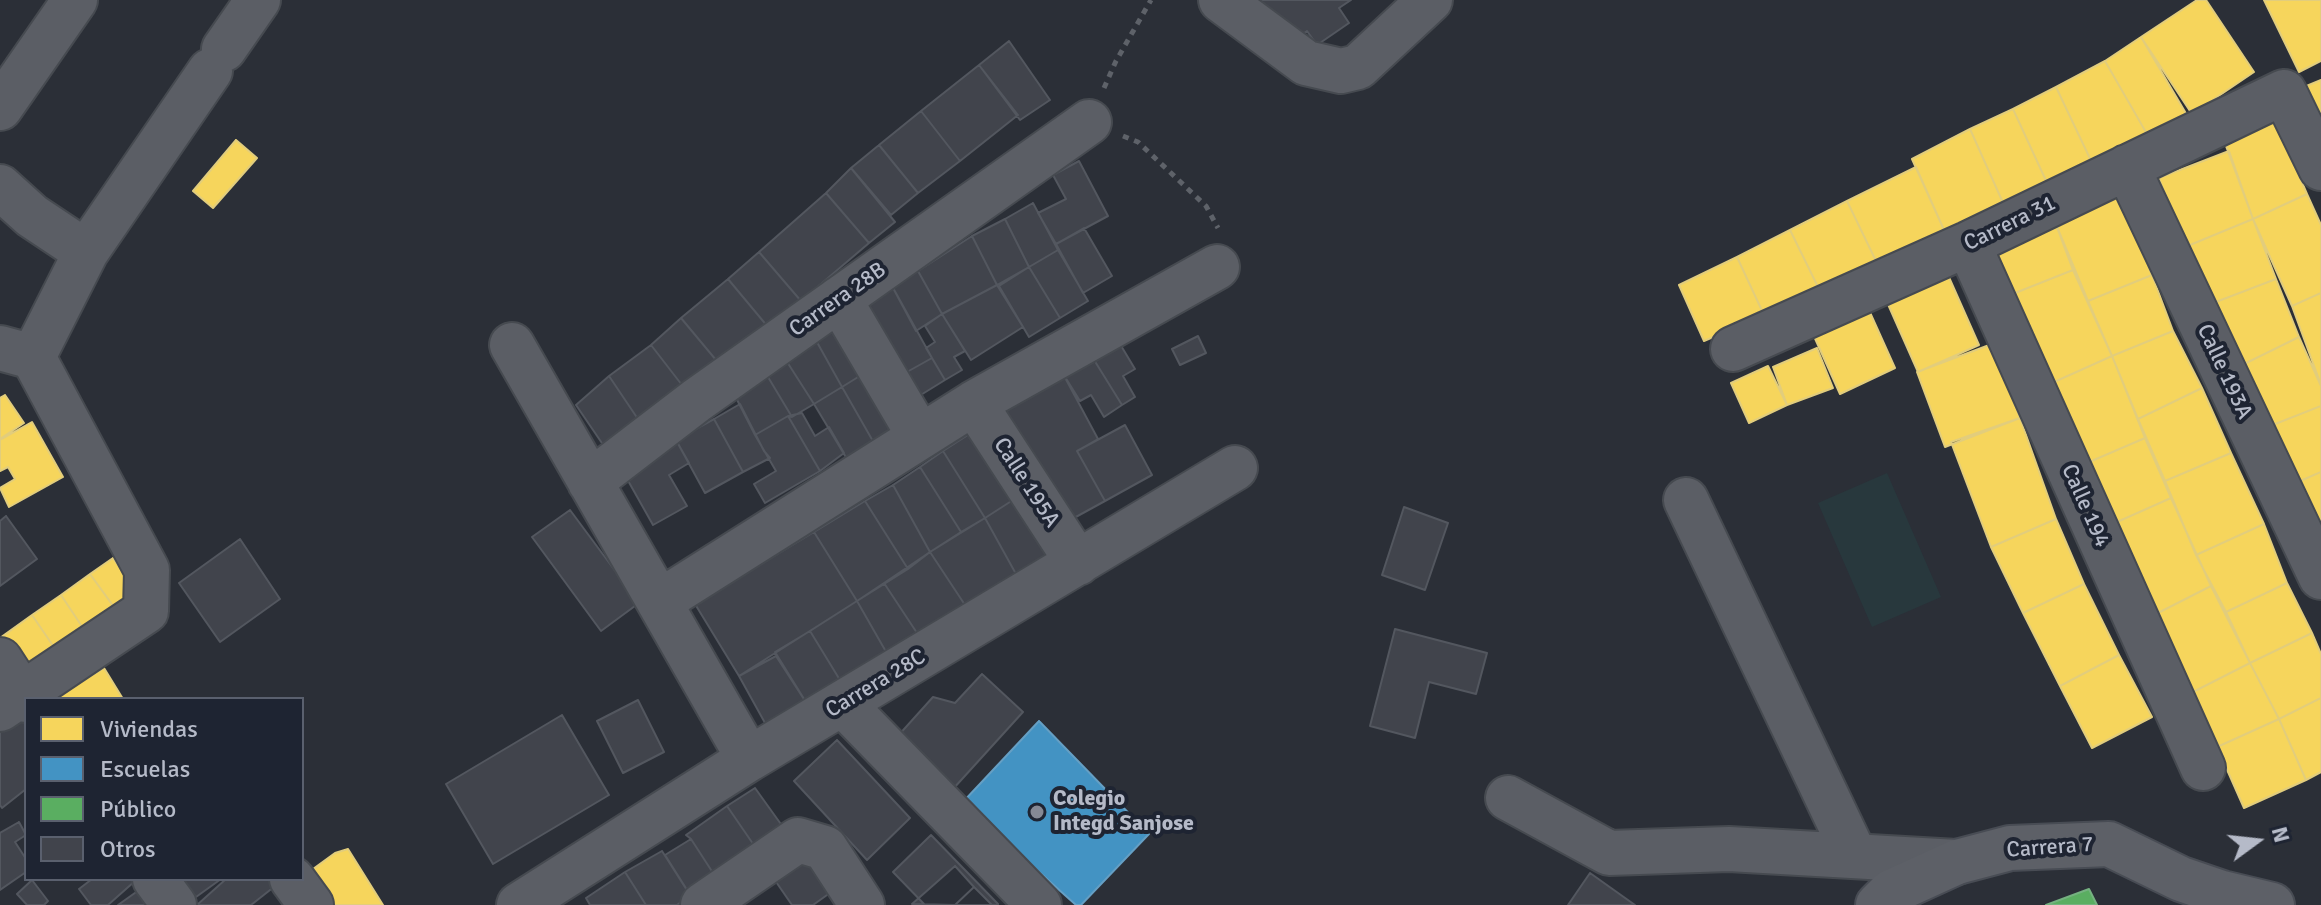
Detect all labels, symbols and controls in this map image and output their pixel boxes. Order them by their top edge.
street label: Carrera 31 [1960,190,2060,258]
street label: Carrera 28B [785,257,891,343]
street label: Calle 193A [2191,320,2257,424]
street label: Calle 195A [987,433,1065,533]
street label: Calle 194 [2055,460,2115,552]
street label: Carrera 28C [821,644,931,724]
legend [24,697,304,881]
text: Viviendas [100,714,198,744]
text: Escuelas [100,754,190,784]
place label: Colegio Integd Sanjose [1053,786,1194,838]
text: Público [100,794,176,824]
north arrow [2217,801,2297,881]
marker: Colegio Integd Sanjose [1028,803,1046,821]
text: N [2266,824,2296,846]
street label: Carrera 7 [2006,832,2094,864]
text: Otros [100,834,156,864]

